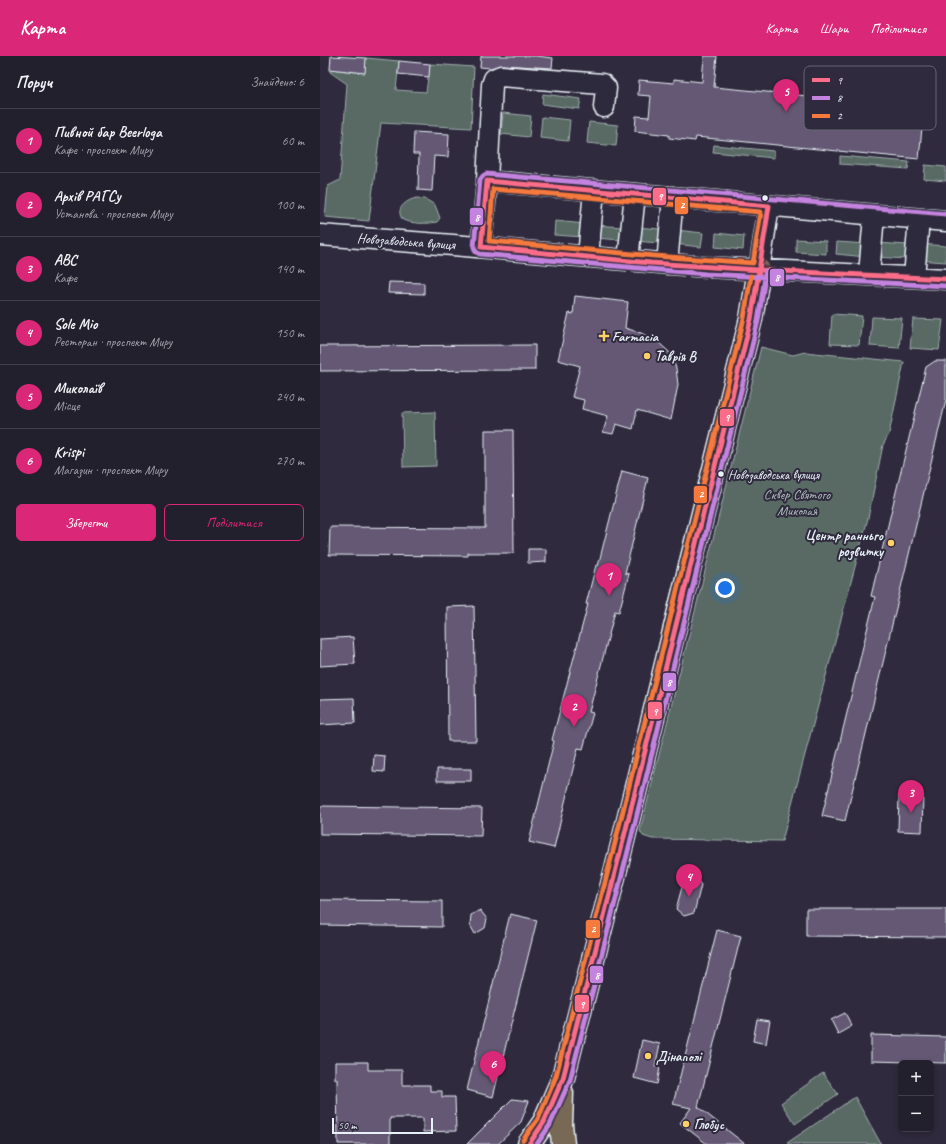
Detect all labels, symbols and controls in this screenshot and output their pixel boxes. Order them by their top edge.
text: Карта [20,16,65,40]
text: Карта [766,20,798,37]
text: Шари [820,20,848,37]
text: Поділитися [870,20,926,37]
legend [804,66,936,130]
text: Поруч [16,72,52,93]
text: 9 [837,73,843,87]
text: Знайдено: 6 [250,74,304,90]
pin: 5 [773,79,799,112]
text: 8 [837,91,843,105]
text: 2 [837,109,843,123]
text: Пивной бар Beerloga [54,123,162,142]
text: 1 [26,133,32,149]
text: 60 m [282,133,304,149]
text: Кафе · проспект Миру [54,142,152,158]
text: Архів РАГСу [54,187,121,206]
line badge: 9 [652,187,667,206]
text: 9 [658,189,664,203]
unlabelled marker [760,193,770,203]
line badge: 2 [674,196,689,215]
text: 2 [26,197,32,213]
text: 100 m [276,197,304,213]
text: 2 [680,198,686,212]
text: Установа · проспект Миру [54,206,173,222]
line badge: 8 [469,207,484,226]
text: 8 [475,210,482,224]
street label: Новозаводська вулиця [356,230,457,254]
text: ABC [54,251,77,270]
text: 3 [26,261,32,277]
text: 140 m [276,261,304,277]
line badge: 8 [769,268,785,287]
text: Кафе [54,270,77,286]
text: 8 [775,270,782,284]
text: Sole Mio [54,315,97,334]
text: 4 [26,325,32,341]
text: 150 m [276,325,304,341]
place label: Farmacia [612,328,660,345]
marker: Farmacia [599,331,609,341]
text: Ресторан · проспект Миру [54,334,172,350]
place label: Таврія В [655,348,698,365]
marker: Таврія В [642,351,652,361]
text: Миколаїв [54,379,102,398]
text: 5 [26,389,32,405]
text: 240 m [276,389,304,405]
text: Місце [54,398,80,414]
line badge: 9 [719,408,735,427]
text: 9 [725,410,731,424]
text: Krispi [54,443,84,462]
text: 6 [26,453,32,469]
text: 270 m [276,453,304,469]
text: Магазин · проспект Миру [54,462,167,478]
place label: Новозаводська вулиця [728,467,820,483]
marker: Новозаводська вулиця [716,469,726,479]
line badge: 2 [693,485,708,504]
park label: Сквер Святого Миколая [764,486,831,519]
text: 2 [699,487,705,501]
button: Зберегти [16,504,156,541]
button: Поділитися [164,504,304,541]
place label: Центр ранньго розвитку [805,527,885,561]
marker: Центр ранньго розвитку [886,538,896,548]
pin: 1 [596,563,622,596]
your location [715,578,735,598]
line badge: 8 [662,672,677,692]
text: 8 [667,675,674,689]
pin: 2 [561,694,587,727]
line badge: 9 [647,701,663,720]
text: 9 [653,704,659,718]
pin: 3 [898,780,924,813]
pin: 4 [676,864,702,897]
line badge: 2 [585,919,601,939]
text: 2 [591,922,597,936]
line badge: 8 [589,965,604,984]
text: 8 [595,968,602,982]
line badge: 9 [574,994,590,1013]
text: 9 [580,997,586,1011]
place label: Дінаполі [656,1048,703,1065]
pin: 6 [480,1051,506,1084]
marker: Дінаполі [643,1051,653,1061]
map controls [898,1060,934,1132]
button: + [898,1060,934,1096]
button: − [898,1096,934,1132]
scale bar [332,1116,433,1135]
place label: Глобус [694,1116,724,1133]
text: 50 m [338,1118,357,1132]
marker: Глобус [681,1119,691,1129]

